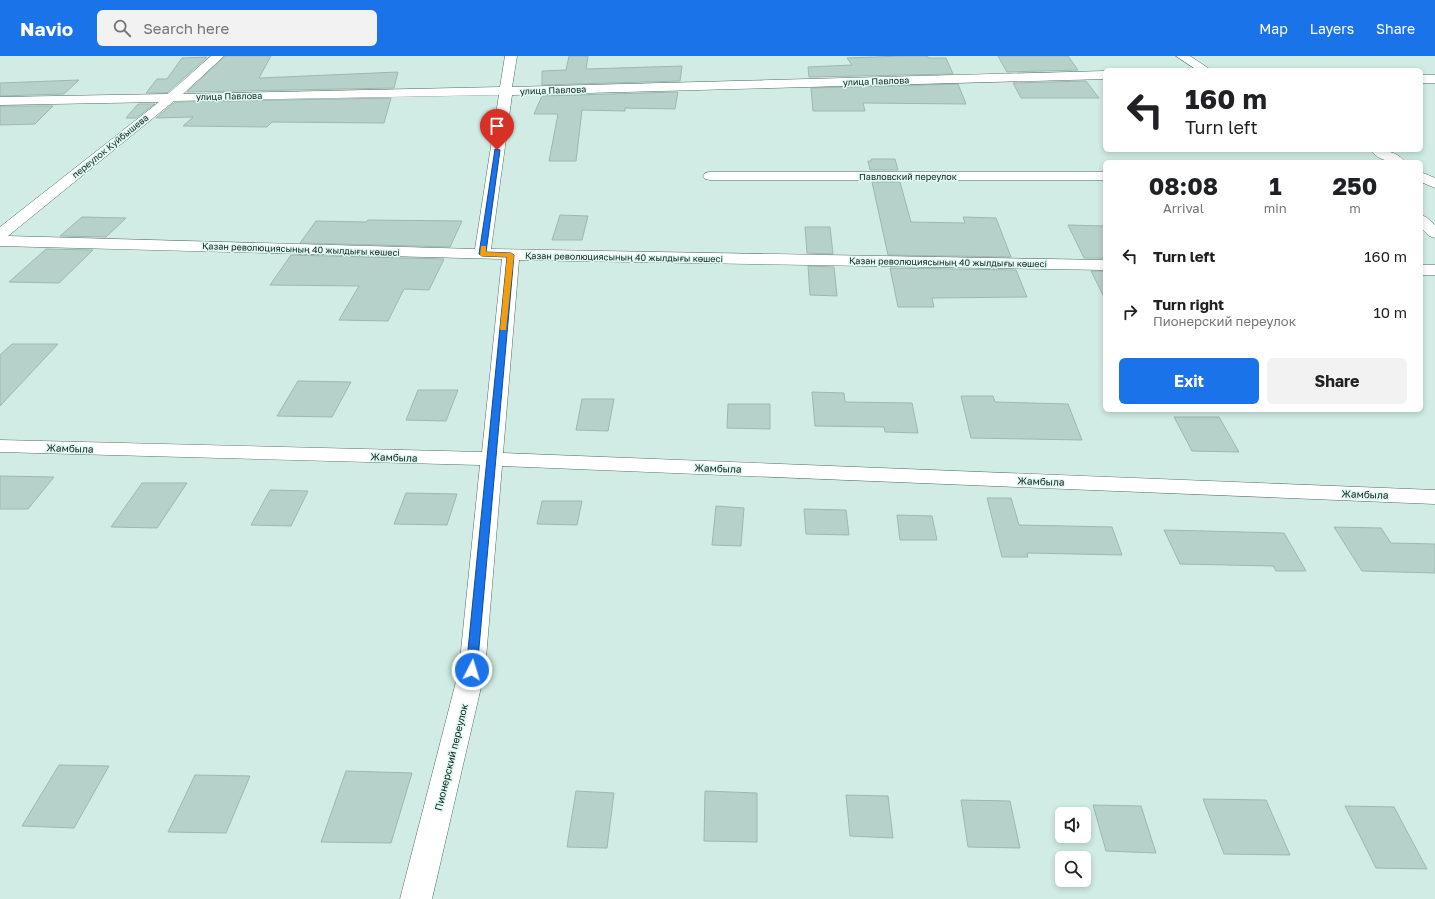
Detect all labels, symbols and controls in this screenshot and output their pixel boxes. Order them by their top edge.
search box [97,10,377,46]
text: Navio [20,17,73,40]
icon: search [111,17,133,39]
text: Search here [143,19,229,37]
text: Map [1259,20,1288,37]
text: Layers [1310,20,1354,37]
text: Share [1376,20,1415,37]
street label: улица Павлова [843,74,909,88]
text: 160 m [1185,82,1267,115]
street label: улица Павлова [520,83,586,97]
icon: left [1119,84,1171,136]
street label: улица Павлова [196,90,262,102]
pin [480,109,514,150]
street label: переулок Куйбышева [70,112,150,180]
icon: arrive [486,115,508,137]
text: Turn left [1185,116,1258,138]
street label: Павловский переулок [859,171,957,182]
text: 08:08 [1149,171,1218,200]
text: 1 [1269,171,1282,200]
text: 250 [1332,171,1377,200]
text: Arrival [1163,200,1204,216]
text: min [1264,200,1287,216]
text: m [1349,200,1361,216]
street label: Қазан революциясының 40 жылдығы көшесі [202,240,400,258]
icon: left [1119,245,1141,267]
text: Turn left [1153,247,1215,265]
text: 160 m [1364,247,1407,265]
street label: Қазан революциясының 40 жылдығы көшесі [525,250,723,264]
street label: Қазан революциясының 40 жылдығы көшесі [849,255,1047,269]
text: Turn right [1153,295,1224,313]
icon: right [1119,301,1141,323]
text: 10 m [1373,303,1407,321]
text: Пионерский переулок [1153,313,1296,329]
button: Exit [1119,358,1259,404]
button: Share [1267,358,1407,404]
street label: Жамбыла [46,441,94,455]
street label: Жамбыла [370,450,418,464]
street label: Жамбыла [694,461,742,475]
street label: Жамбыла [1017,474,1065,488]
street label: Жамбыла [1341,487,1389,501]
position arrow [451,649,493,691]
street label: Пионерский переулок [432,702,470,812]
map controls [1055,807,1091,887]
button: sound [1055,807,1091,843]
button: search [1055,851,1091,887]

